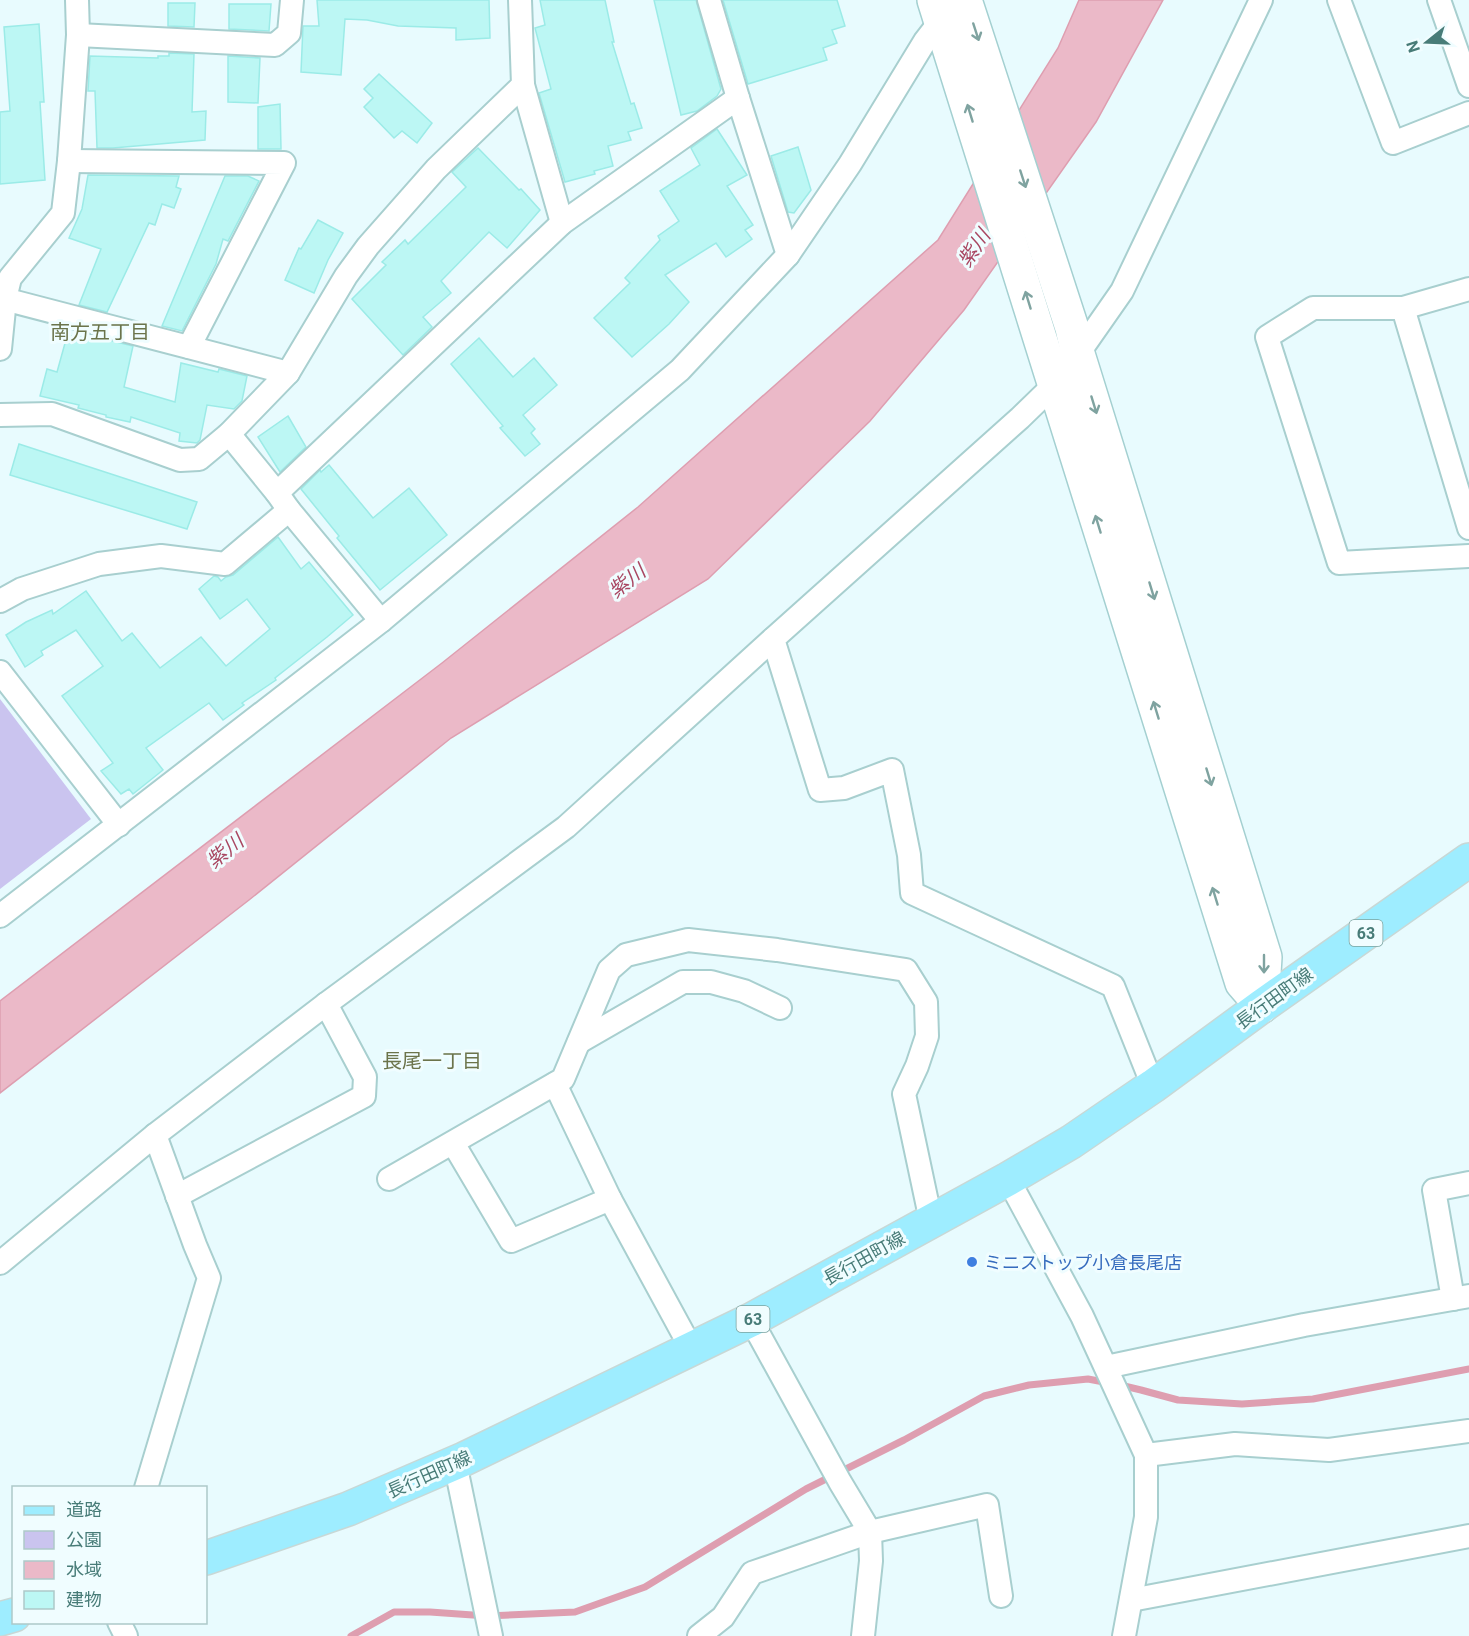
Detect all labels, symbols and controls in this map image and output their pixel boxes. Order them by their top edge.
north arrow [1397,12,1457,72]
one-way arrow [971,22,982,41]
text: N [1402,38,1424,55]
one-way arrow [964,104,975,123]
one-way arrow [1019,169,1030,188]
water label: 紫川 [953,223,996,271]
one-way arrow [1022,290,1033,309]
district label: 南方五丁目 [50,320,150,344]
one-way arrow [1089,395,1100,414]
one-way arrow [1092,515,1103,534]
water label: 紫川 [604,558,652,603]
one-way arrow [1147,581,1158,600]
one-way arrow [1150,701,1161,720]
one-way arrow [1204,767,1215,786]
water label: 紫川 [202,828,250,873]
one-way arrow [1209,887,1220,906]
road number: 63 [1350,920,1382,946]
one-way arrow [1258,954,1270,973]
street label: 長行田町線 [1231,963,1317,1033]
district label: 長尾一丁目 [382,1049,482,1073]
street label: 長行田町線 [820,1227,908,1289]
place label: ミニストップ小倉長尾店 [984,1252,1182,1273]
marker: ミニストップ小倉長尾店 [965,1255,979,1269]
road number: 63 [736,1306,770,1332]
street label: 長行田町線 [384,1446,474,1502]
legend [12,1486,207,1624]
text: 道路 [66,1499,102,1520]
text: 公園 [66,1529,102,1550]
text: 水域 [66,1559,102,1580]
text: 建物 [66,1589,102,1610]

